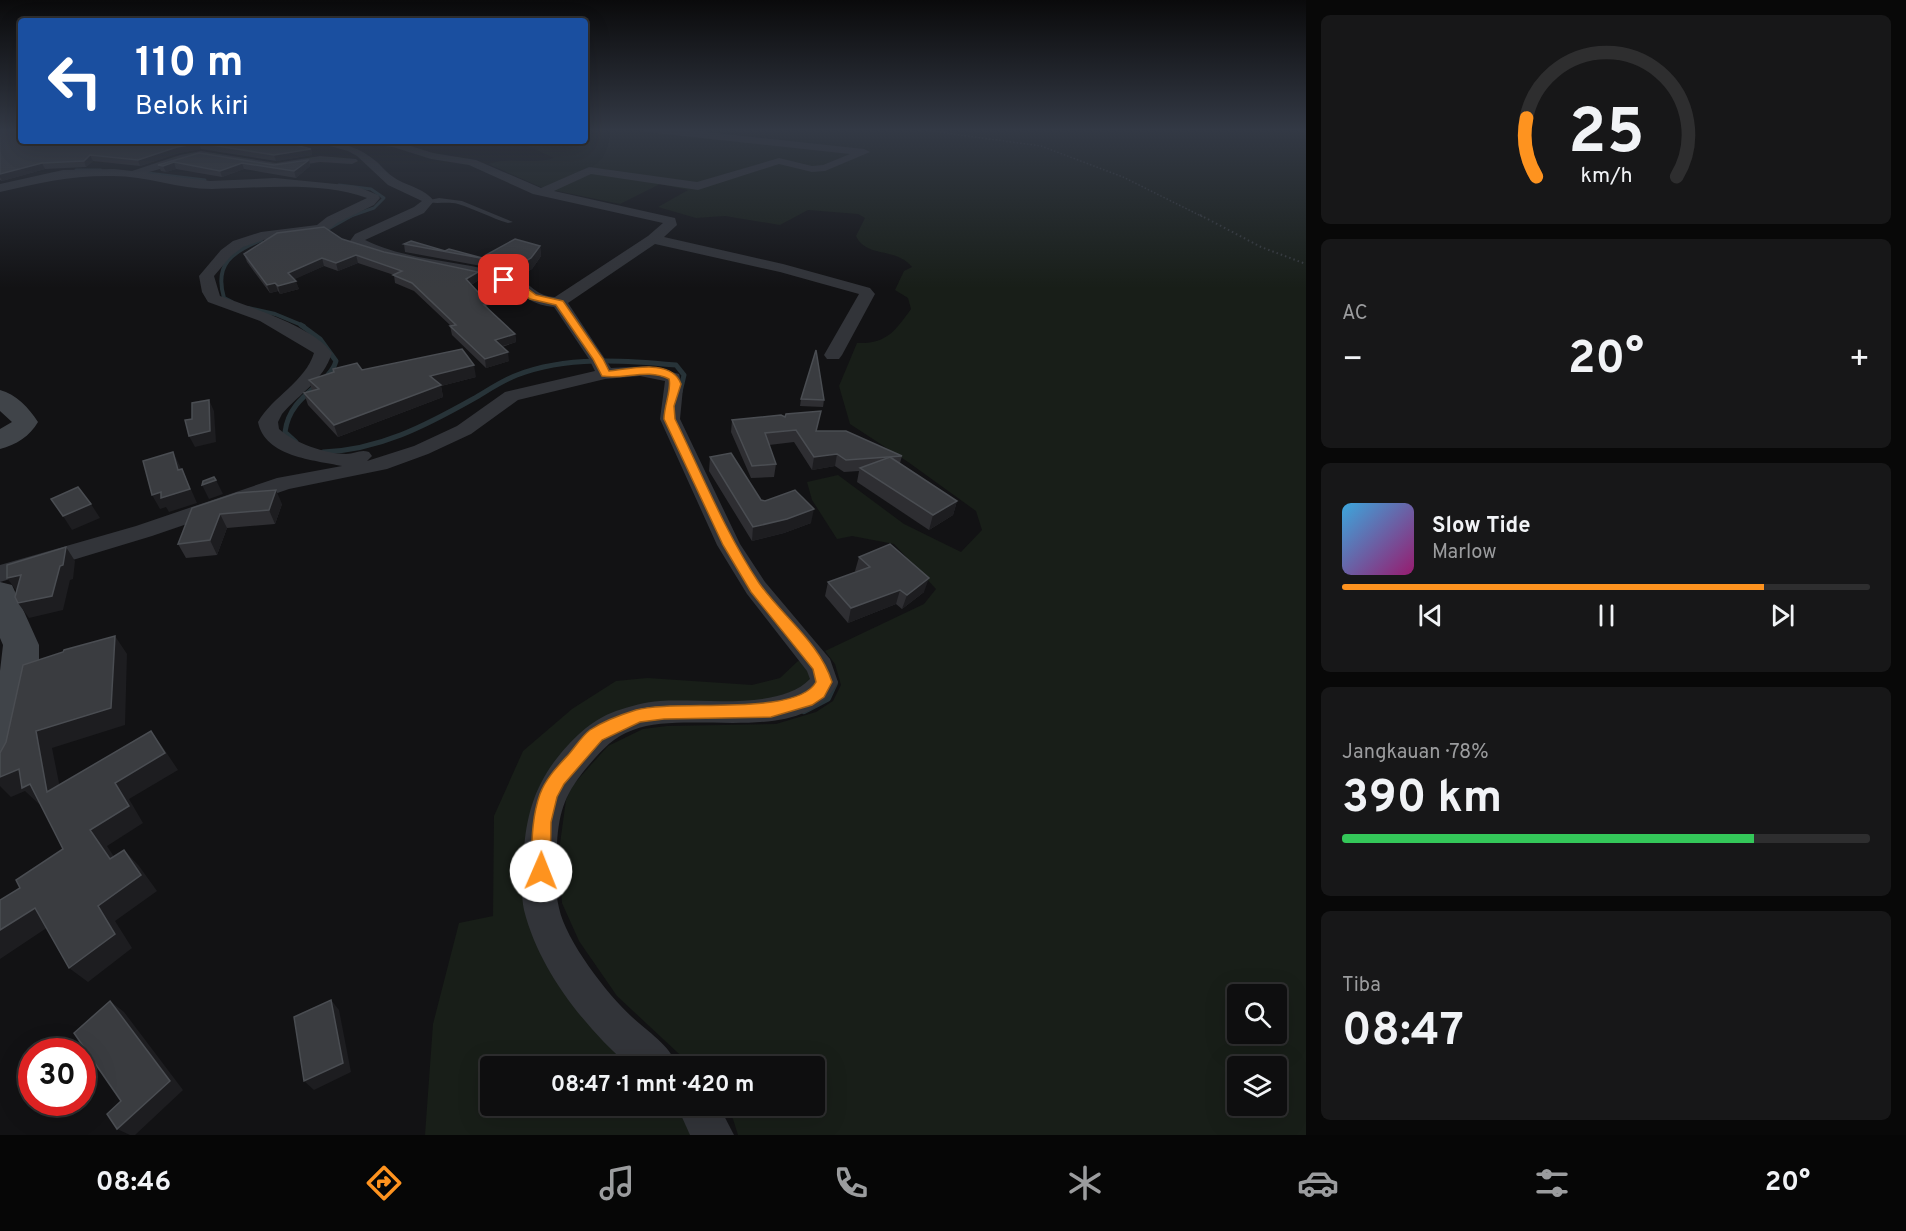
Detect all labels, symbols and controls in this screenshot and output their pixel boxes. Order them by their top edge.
text: 110 m [135,38,244,91]
icon: left [36,42,114,120]
text: Belok kiri [135,90,249,124]
text: 25 [1568,96,1644,175]
text: km/h [1580,163,1632,190]
pin [478,254,529,305]
icon: arrive [487,263,520,296]
text: AC [1342,301,1368,327]
text: 20° [1568,332,1644,389]
text: − [1342,340,1363,382]
text: + [1849,340,1870,382]
text: Slow Tide [1432,513,1531,540]
text: Marlow [1432,540,1496,566]
icon: previous [1414,599,1447,632]
icon: pause [1590,599,1623,632]
icon: next [1766,599,1799,632]
text: Jangkauan · 78% [1342,740,1489,766]
text: 390 km [1342,771,1502,828]
position arrow [509,839,573,903]
text: Tiba [1342,973,1381,999]
map controls [1227,984,1287,1116]
button: search [1227,984,1287,1044]
text: 08:47 [1342,1004,1464,1061]
speed limit sign: 30 [18,1038,96,1116]
button: layers [1227,1056,1287,1116]
text: 08:47 · 1 mnt · 420 m [551,1072,754,1099]
icon: directions [363,1162,405,1204]
icon: music [596,1162,638,1204]
icon: phone [830,1162,872,1204]
icon: climate [1064,1162,1106,1204]
icon: car [1297,1162,1339,1204]
icon: filters [1531,1162,1573,1204]
text: 08:46 [96,1166,171,1200]
text: 20° [1765,1166,1810,1200]

